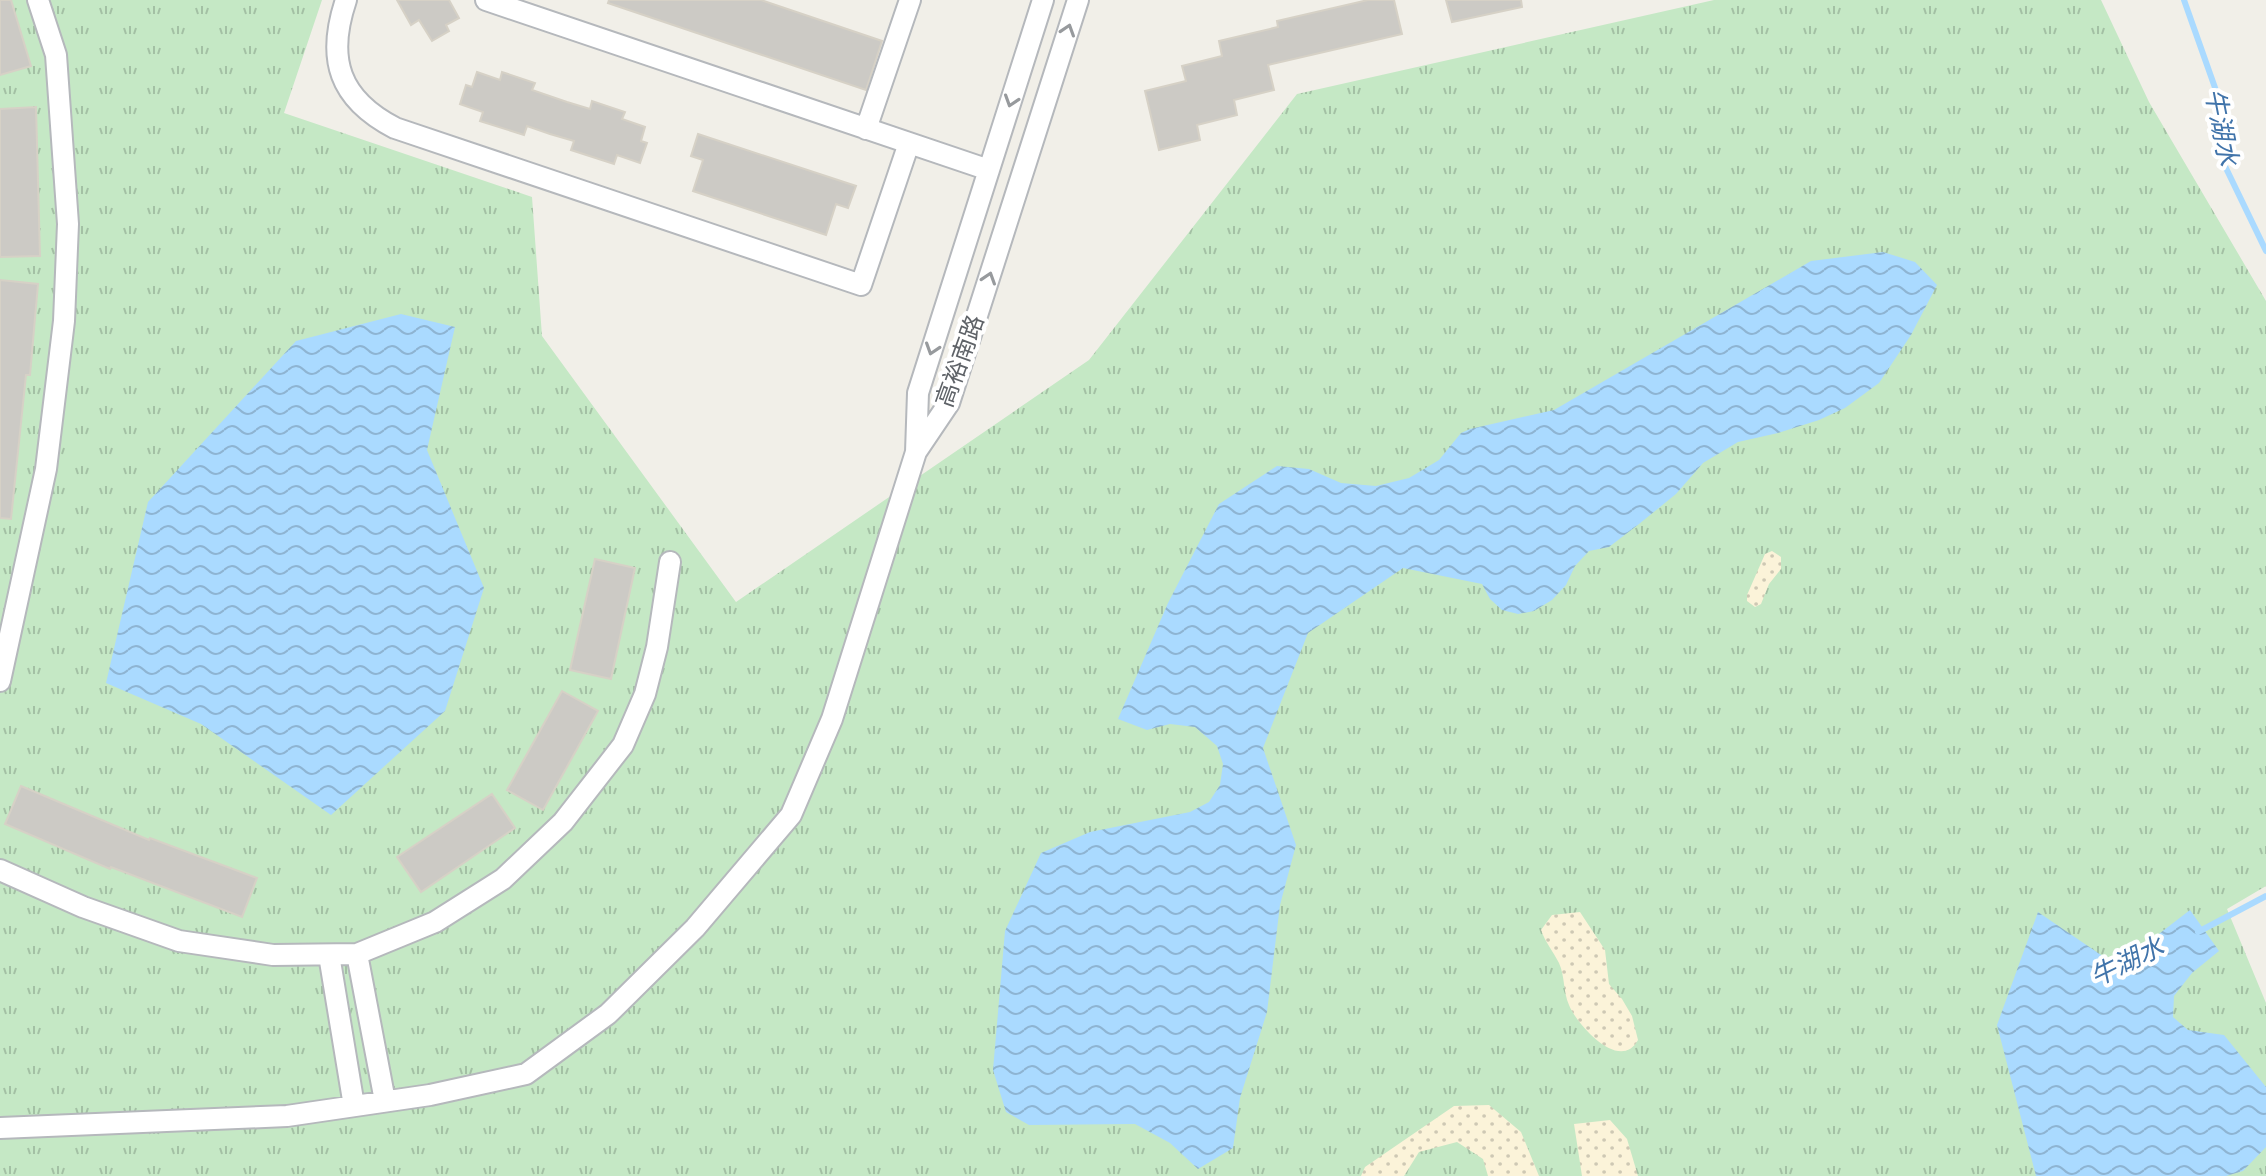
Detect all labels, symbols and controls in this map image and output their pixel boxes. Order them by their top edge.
one-way arrow [1059,24,1075,38]
water label: 牛湖水 [2198,86,2244,169]
one-way arrow [1004,94,1020,107]
one-way arrow [980,272,996,285]
street label: 高裕南路 [930,311,990,411]
one-way arrow [925,341,941,355]
water label: 牛湖水 [2085,931,2170,993]

